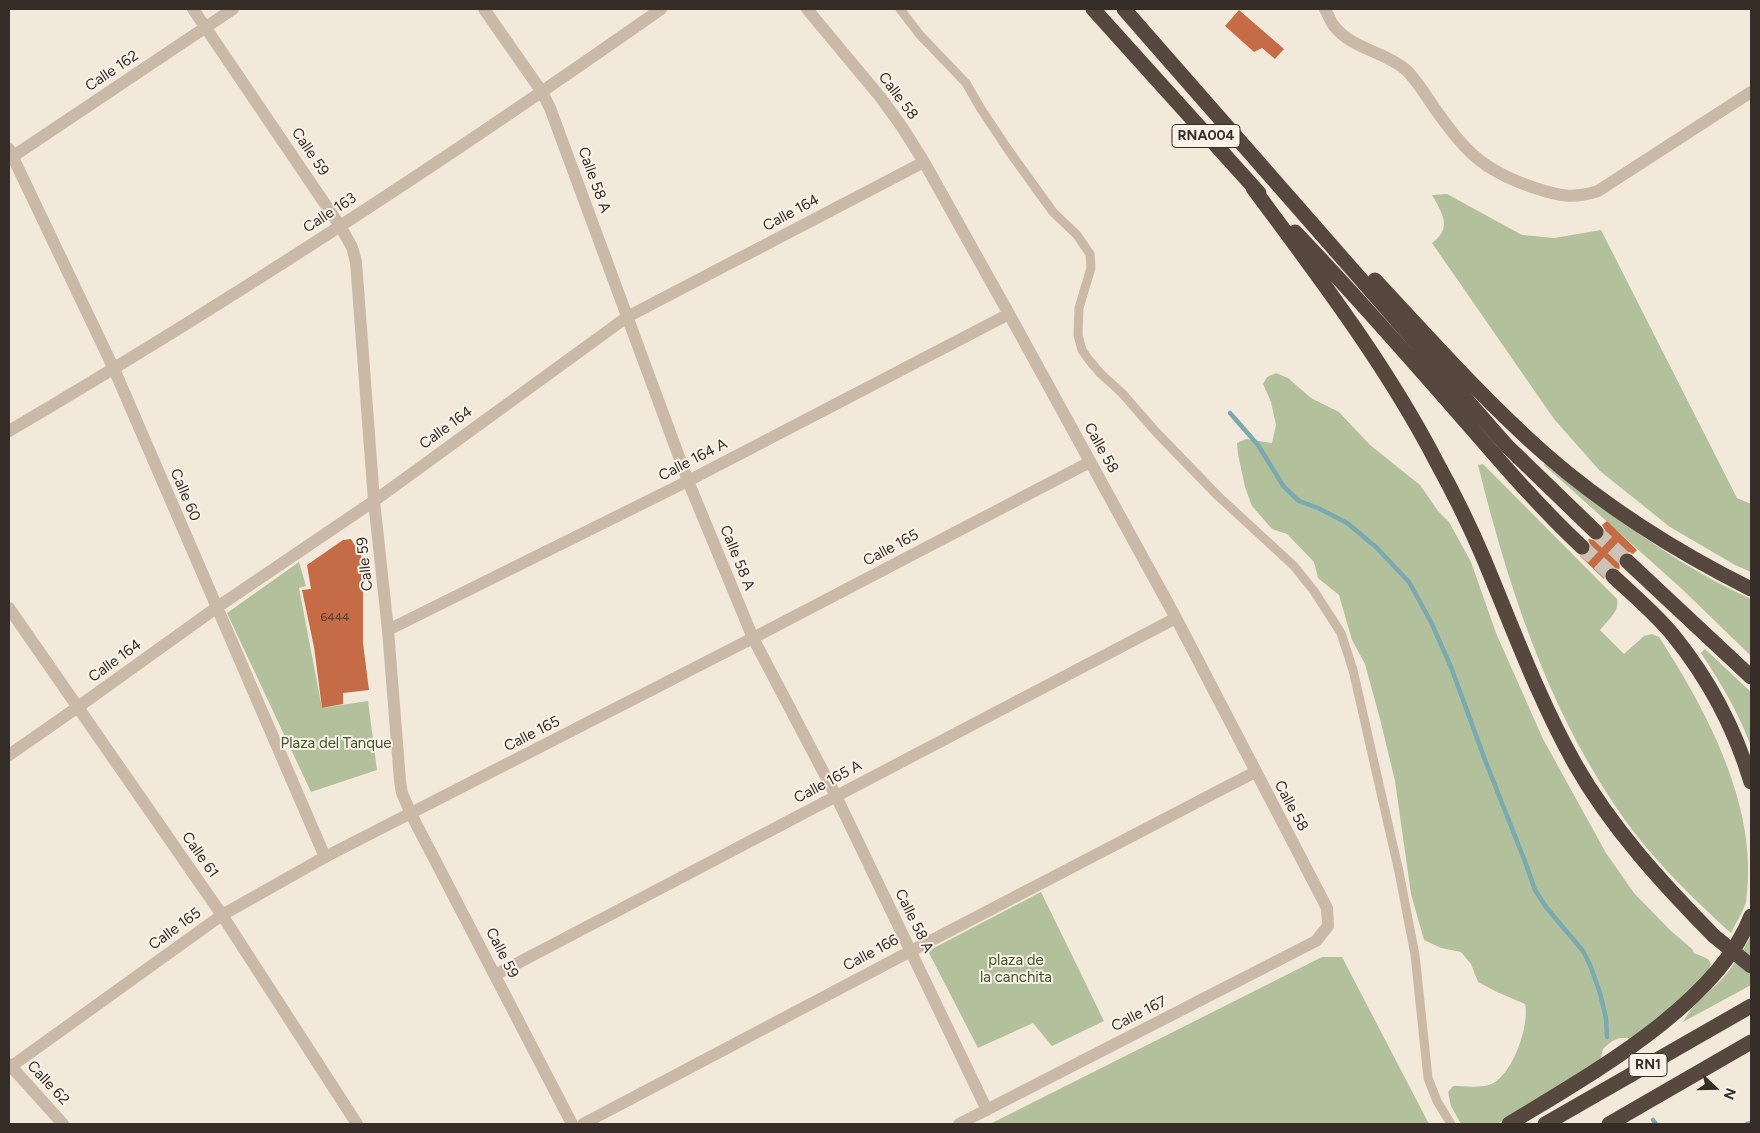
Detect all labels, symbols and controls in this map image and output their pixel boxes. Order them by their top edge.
street label: Calle 162 [82,47,142,95]
street label: Calle 58 [874,69,922,123]
road number: RNA004 [1172,124,1240,148]
street label: Calle 59 [287,125,333,179]
street label: Calle 58 A [574,145,614,215]
street label: Calle 163 [300,189,360,237]
street label: Calle 164 [760,191,822,235]
street label: Calle 164 [416,403,476,453]
street label: Calle 58 [1080,420,1122,476]
street label: Calle 164 A [656,435,730,485]
street label: Calle 60 [166,466,204,524]
street label: Calle 58 A [716,523,758,593]
street label: Calle 165 [860,526,922,570]
street label: Calle 59 [353,536,377,592]
house number: 6444 [320,610,350,624]
street label: Calle 164 [85,636,145,686]
street label: Calle 165 [501,712,563,756]
park label: Plaza del Tanque [281,735,391,753]
street label: Calle 165 A [791,757,865,807]
street label: Calle 58 [1270,778,1312,834]
street label: Calle 61 [178,829,222,881]
street label: Calle 58 A [891,886,937,956]
street label: Calle 165 [145,904,205,954]
street label: Calle 59 [482,925,522,981]
street label: Calle 166 [840,931,902,975]
park label: plaza de la canchita [980,952,1052,987]
street label: Calle 167 [1108,992,1170,1036]
road number: RN1 [1629,1054,1667,1076]
street label: Calle 62 [23,1057,73,1109]
north arrow [1690,1063,1740,1113]
text: N [1720,1085,1739,1102]

